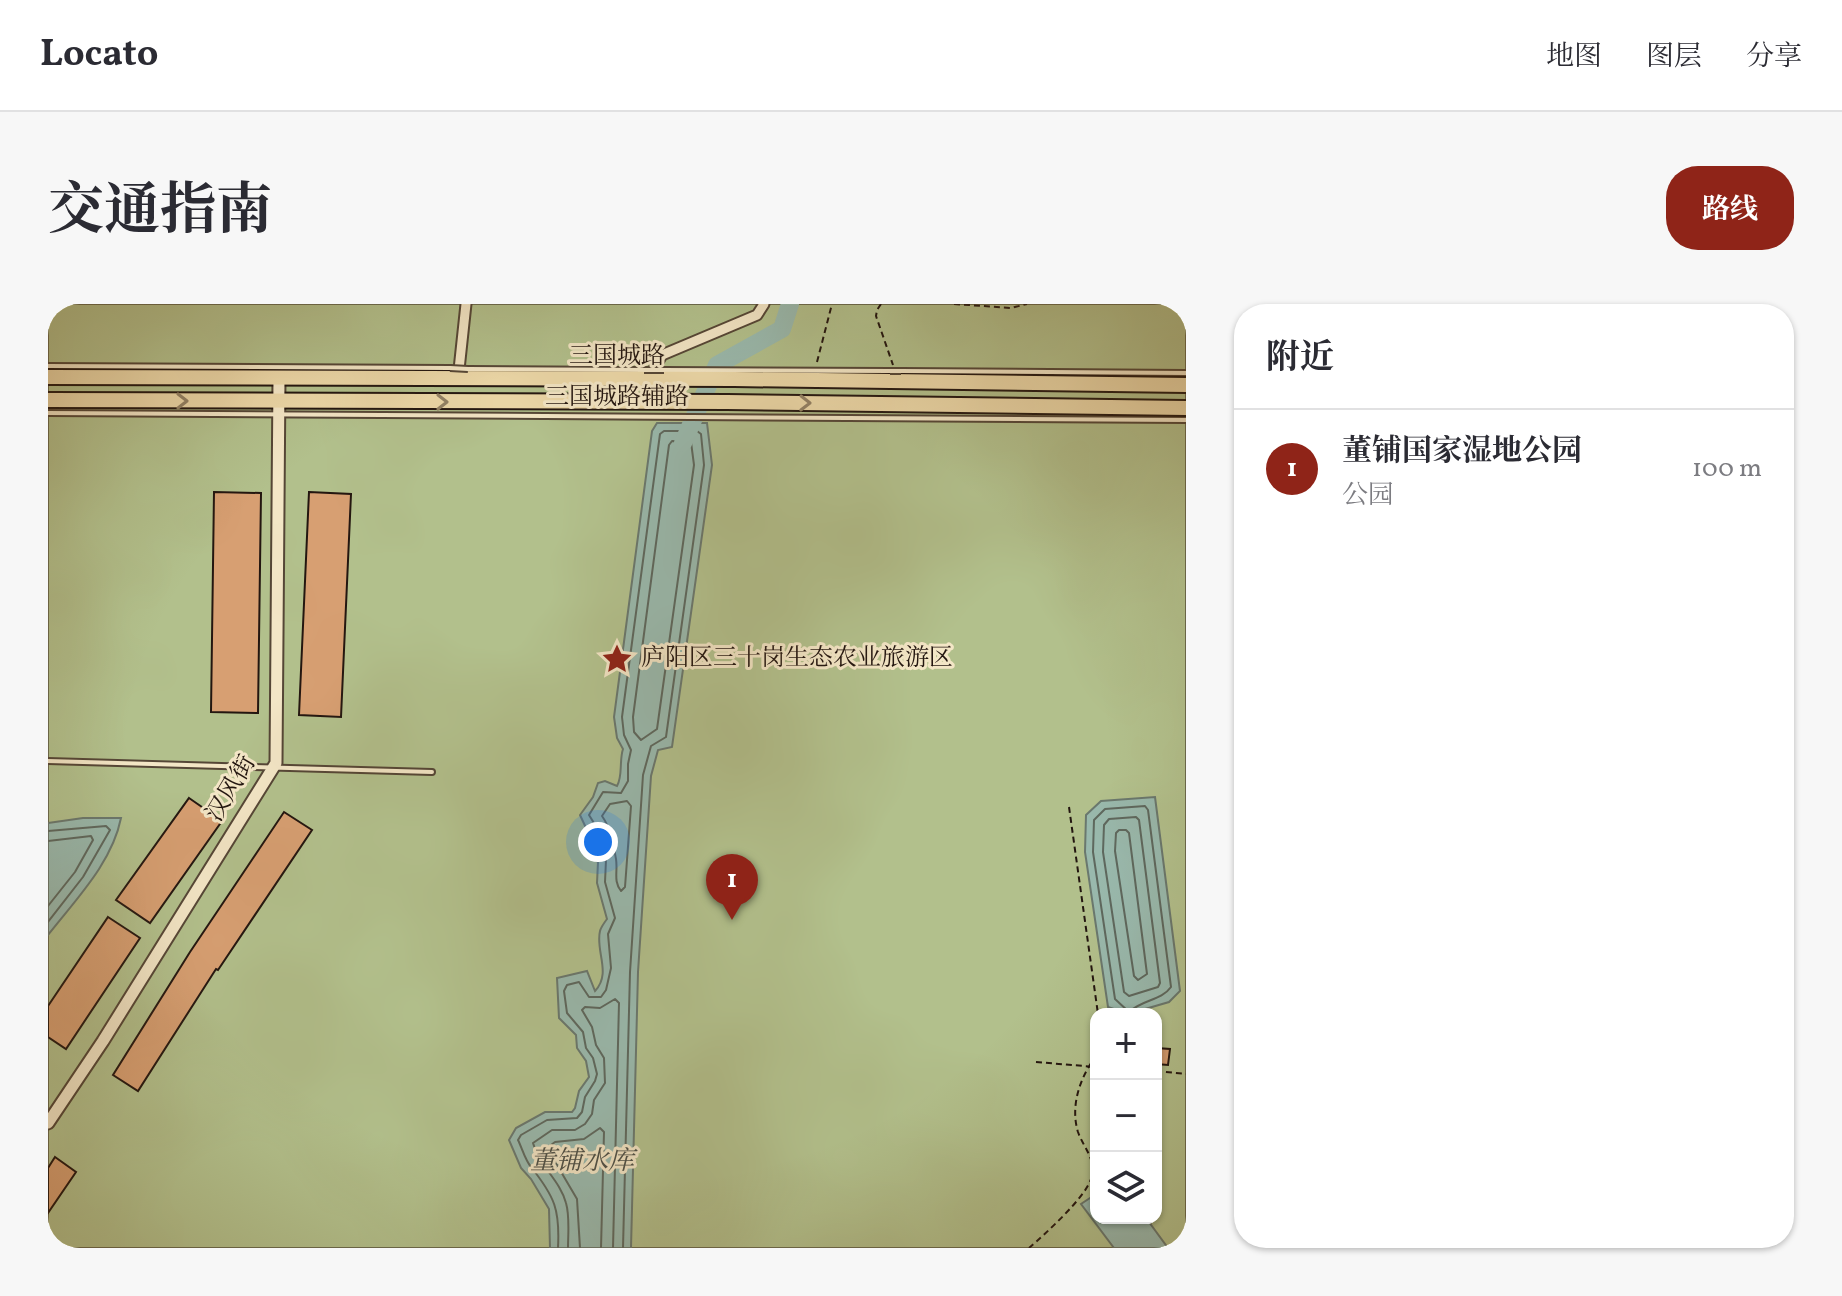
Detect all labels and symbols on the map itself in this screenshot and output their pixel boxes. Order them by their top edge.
street label: 三国城路 [569,340,665,374]
street label: 三国城路辅路 [545,381,689,415]
one-way arrow [176,392,189,410]
one-way arrow [436,393,449,411]
one-way arrow [799,395,812,412]
place icon: 庐阳区三十岗生态农业旅游区 [600,642,634,676]
place label: 庐阳区三十岗生态农业旅游区 [641,642,953,676]
street label: 汉风街 [199,749,265,829]
your location [578,822,618,862]
pin: 1 [706,854,758,920]
water label: 董铺水库 [530,1144,638,1180]

